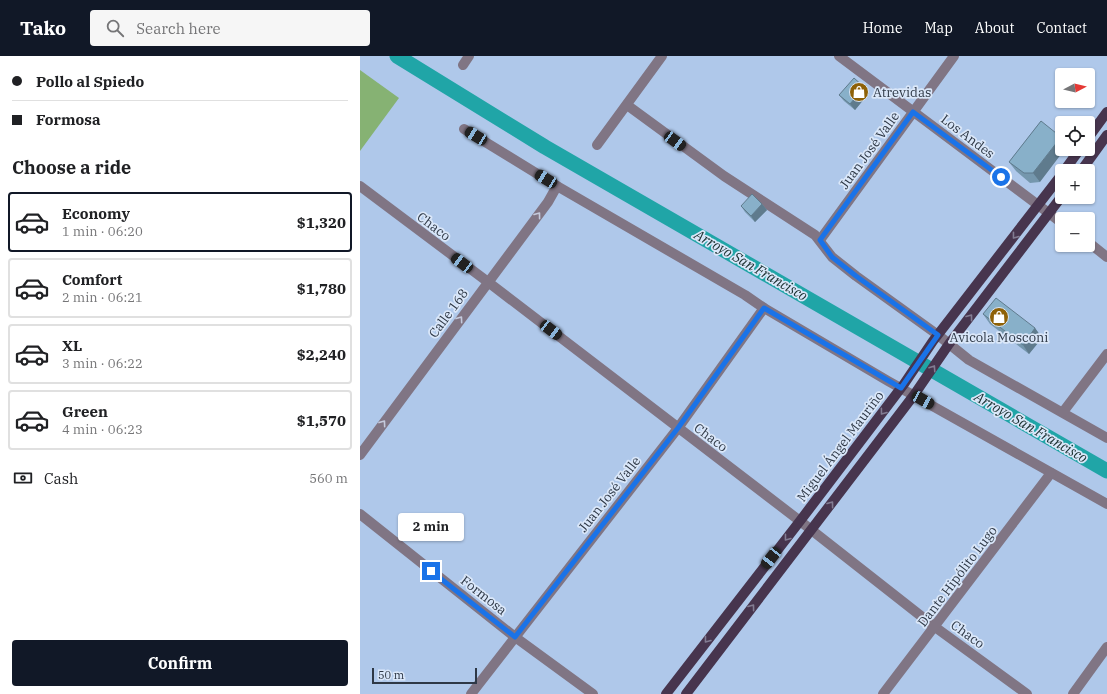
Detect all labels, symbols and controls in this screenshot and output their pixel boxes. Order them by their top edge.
search box [90,10,370,46]
text: Tako [20,16,66,40]
icon: search [104,17,126,39]
text: Search here [136,19,221,38]
text: Home [863,19,902,37]
text: Map [924,19,953,37]
text: About [975,19,1014,37]
text: Contact [1036,19,1087,37]
north arrow [1055,68,1095,108]
map controls [1055,68,1095,252]
text: Pollo al Spiedo [36,72,144,91]
shop icon: Atrevidas [848,81,870,103]
place label: Atrevidas [873,84,931,101]
street label: Juan José Valle [836,108,903,192]
text: Formosa [36,110,100,129]
street label: Los Andes [937,111,998,162]
button: locate [1055,116,1095,156]
car [463,125,489,147]
car [662,129,688,153]
text: Choose a ride [12,156,131,179]
button: + [1055,164,1095,204]
car [533,168,559,190]
route start [992,168,1010,186]
icon: car [14,204,50,240]
text: Economy [62,204,130,223]
street label: Chaco [414,208,454,244]
one-way arrow [534,212,541,219]
button: − [1055,212,1095,252]
text: $1,320 [297,213,346,232]
text: 1 min · 06:20 [62,223,143,240]
water label: Arroyo San Francisco [690,225,811,305]
one-way arrow [1013,232,1020,239]
car [449,251,475,275]
icon: car [14,270,50,306]
text: Comfort [62,270,122,289]
text: $1,780 [297,279,346,298]
street label: Calle 168 [425,285,472,341]
text: 2 min · 06:21 [62,289,143,306]
shop icon: Avicola Mosconi [988,306,1010,328]
one-way arrow [965,315,972,322]
one-way arrow [455,316,462,323]
car [538,318,564,342]
place label: Avicola Mosconi [950,329,1048,346]
icon: car [14,336,50,372]
text: XL [62,336,82,355]
text: $2,240 [297,345,346,364]
text: 3 min · 06:22 [62,355,143,372]
one-way arrow [928,366,935,373]
street label: Miguel Ángel Mauriño [793,387,888,505]
water label: Arroyo San Francisco [970,387,1091,467]
car [910,389,936,411]
icon: car [14,402,50,438]
text: Green [62,402,108,421]
one-way arrow [880,408,887,415]
text: $1,570 [297,411,346,430]
street label: Chaco [691,419,731,455]
text: 4 min · 06:23 [62,421,143,438]
one-way arrow [378,421,385,428]
street label: Juan José Valle [575,453,644,536]
icon: cash [12,467,34,489]
text: Cash [44,469,78,488]
text: 560 m [309,470,348,487]
one-way arrow [826,501,833,508]
callout: 2 min [398,513,464,541]
text: 2 min [413,518,449,535]
street label: Dante Hipólito Lugo [914,523,1001,630]
one-way arrow [785,533,792,540]
car [759,545,783,571]
route end [422,562,440,580]
street label: Formosa [457,572,510,619]
one-way arrow [748,605,755,612]
street label: Chaco [948,616,988,652]
one-way arrow [705,636,712,643]
button: Confirm [12,640,348,686]
scale bar [372,666,477,685]
text: 50 m [378,668,404,682]

